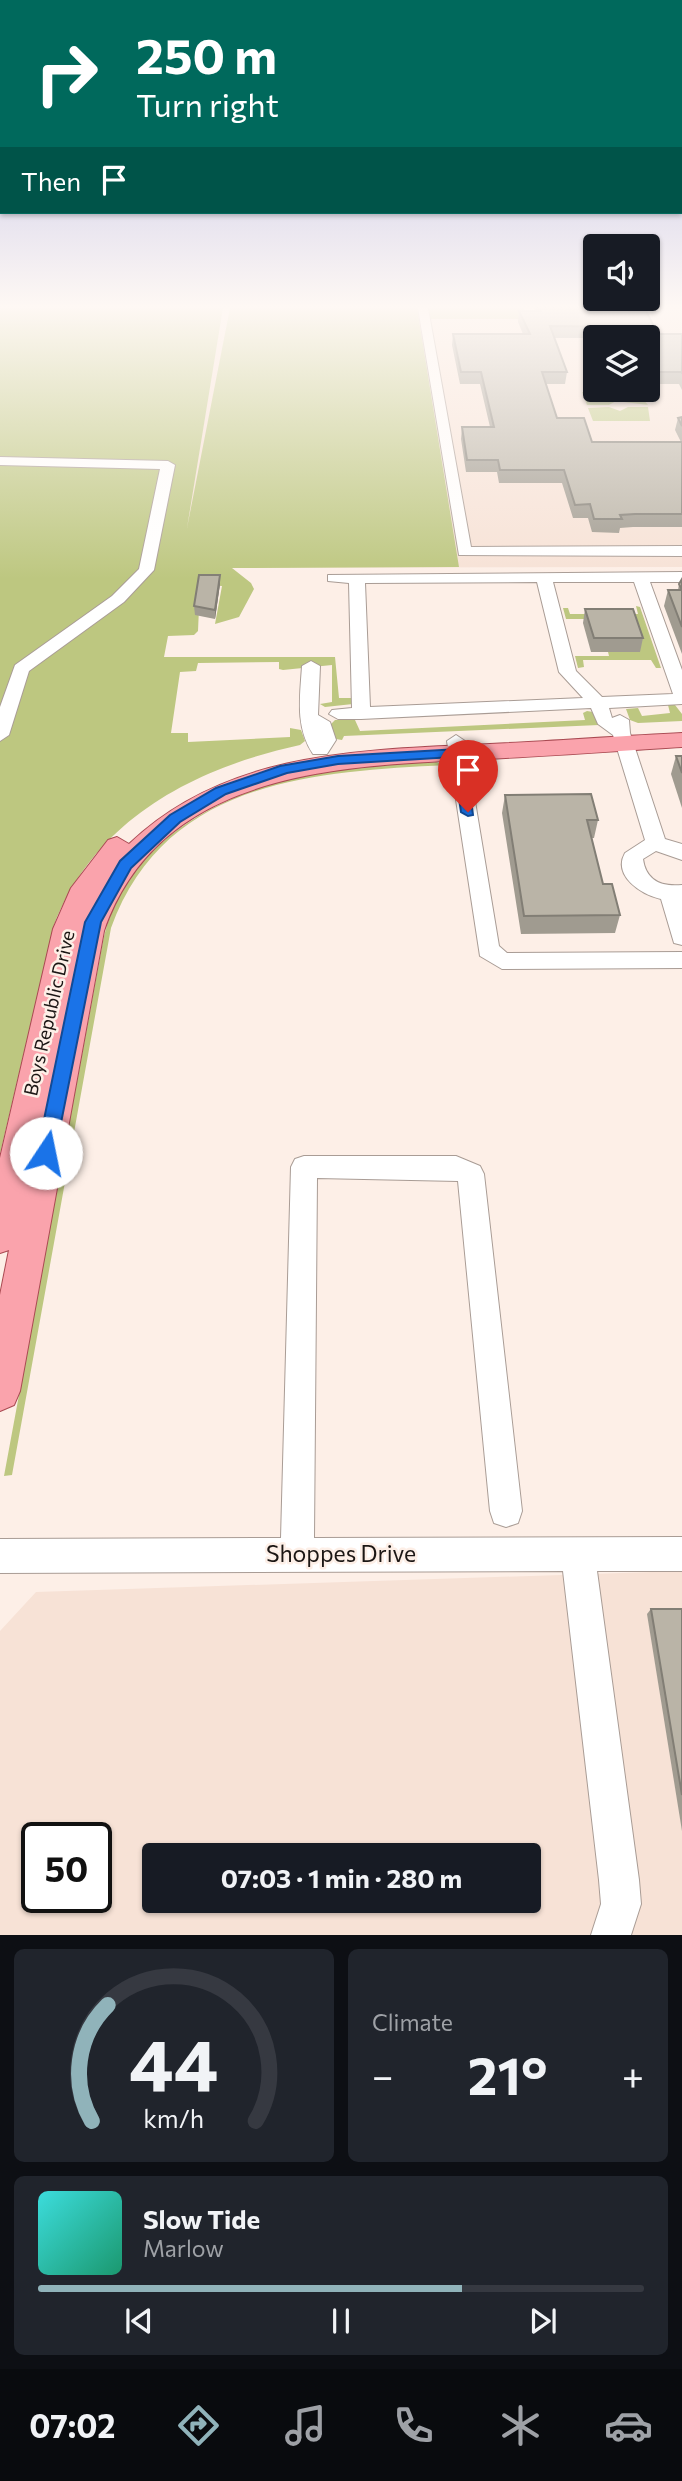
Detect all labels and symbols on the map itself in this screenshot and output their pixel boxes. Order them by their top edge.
pin [438,740,498,812]
street label: Boys Republic Drive [18,928,79,1098]
position arrow [9,1116,83,1190]
street label: Shoppes Drive [266,1539,416,1567]
speed limit sign: 50 [21,1822,112,1913]

